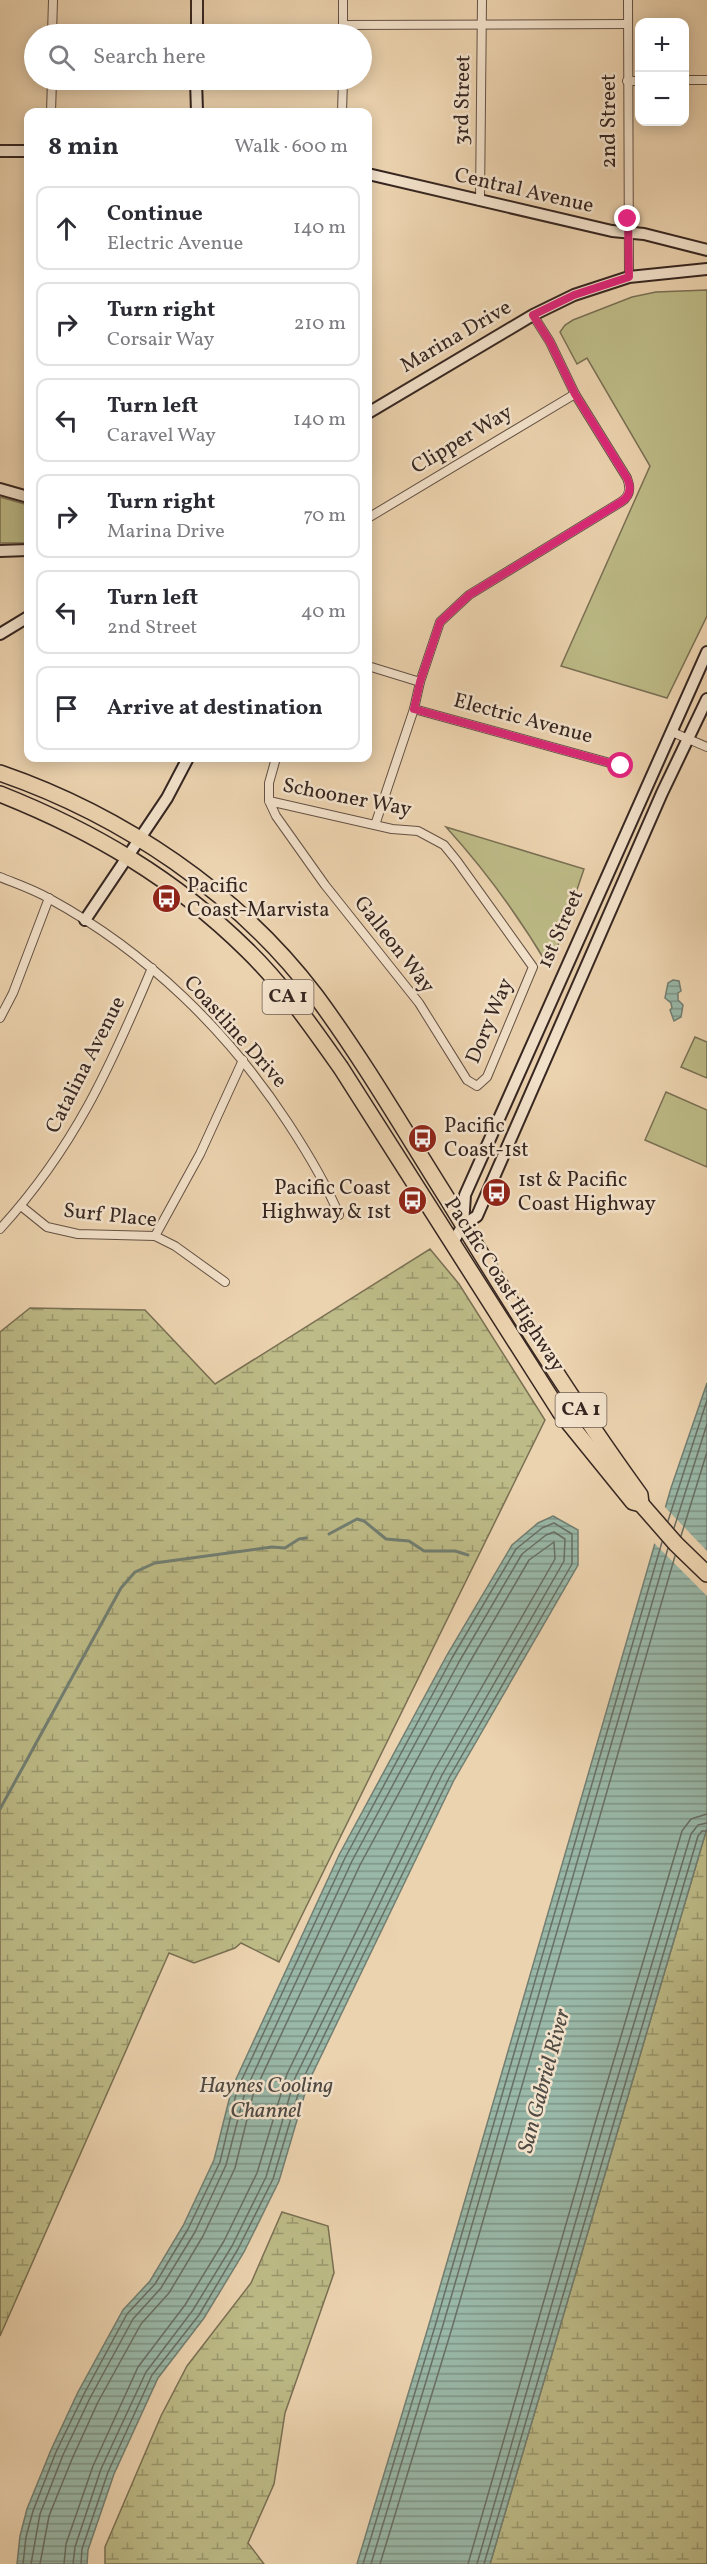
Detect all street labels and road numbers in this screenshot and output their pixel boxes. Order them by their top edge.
street label: 3rd Street [448,54,478,146]
street label: 2nd Street [595,74,624,168]
street label: Central Avenue [452,161,596,221]
street label: Marina Drive [395,294,517,380]
street label: Clipper Way [406,398,519,482]
street label: Electric Avenue [450,686,596,752]
street label: Schooner Way [280,771,415,825]
street label: 1st Street [531,885,591,973]
street label: Galleon Way [347,890,442,1000]
street label: Coastline Drive [177,969,293,1095]
street label: Dory Way [459,973,521,1068]
road number: CA 1 [262,980,314,1014]
street label: Catalina Avenue [39,991,133,1138]
street label: Pacific Coast Highway [437,1192,572,1379]
street label: Surf Place [62,1197,158,1235]
road number: CA 1 [556,1393,606,1427]

